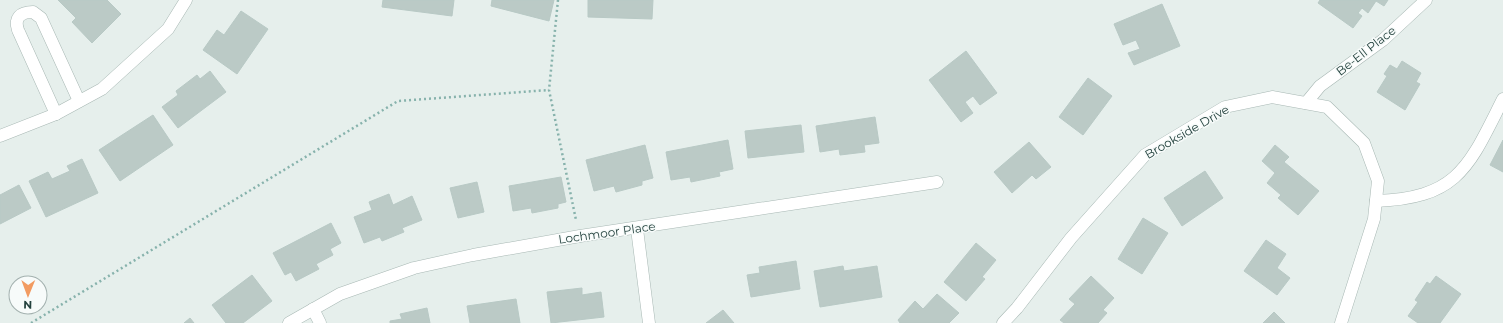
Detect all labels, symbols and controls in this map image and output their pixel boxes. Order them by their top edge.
street label: Be-Ell Place [1333,23,1398,79]
street label: Brookside Drive [1142,101,1232,162]
street label: Lochmoor Place [557,218,656,247]
north arrow [8,275,48,315]
text: N [23,298,32,312]

